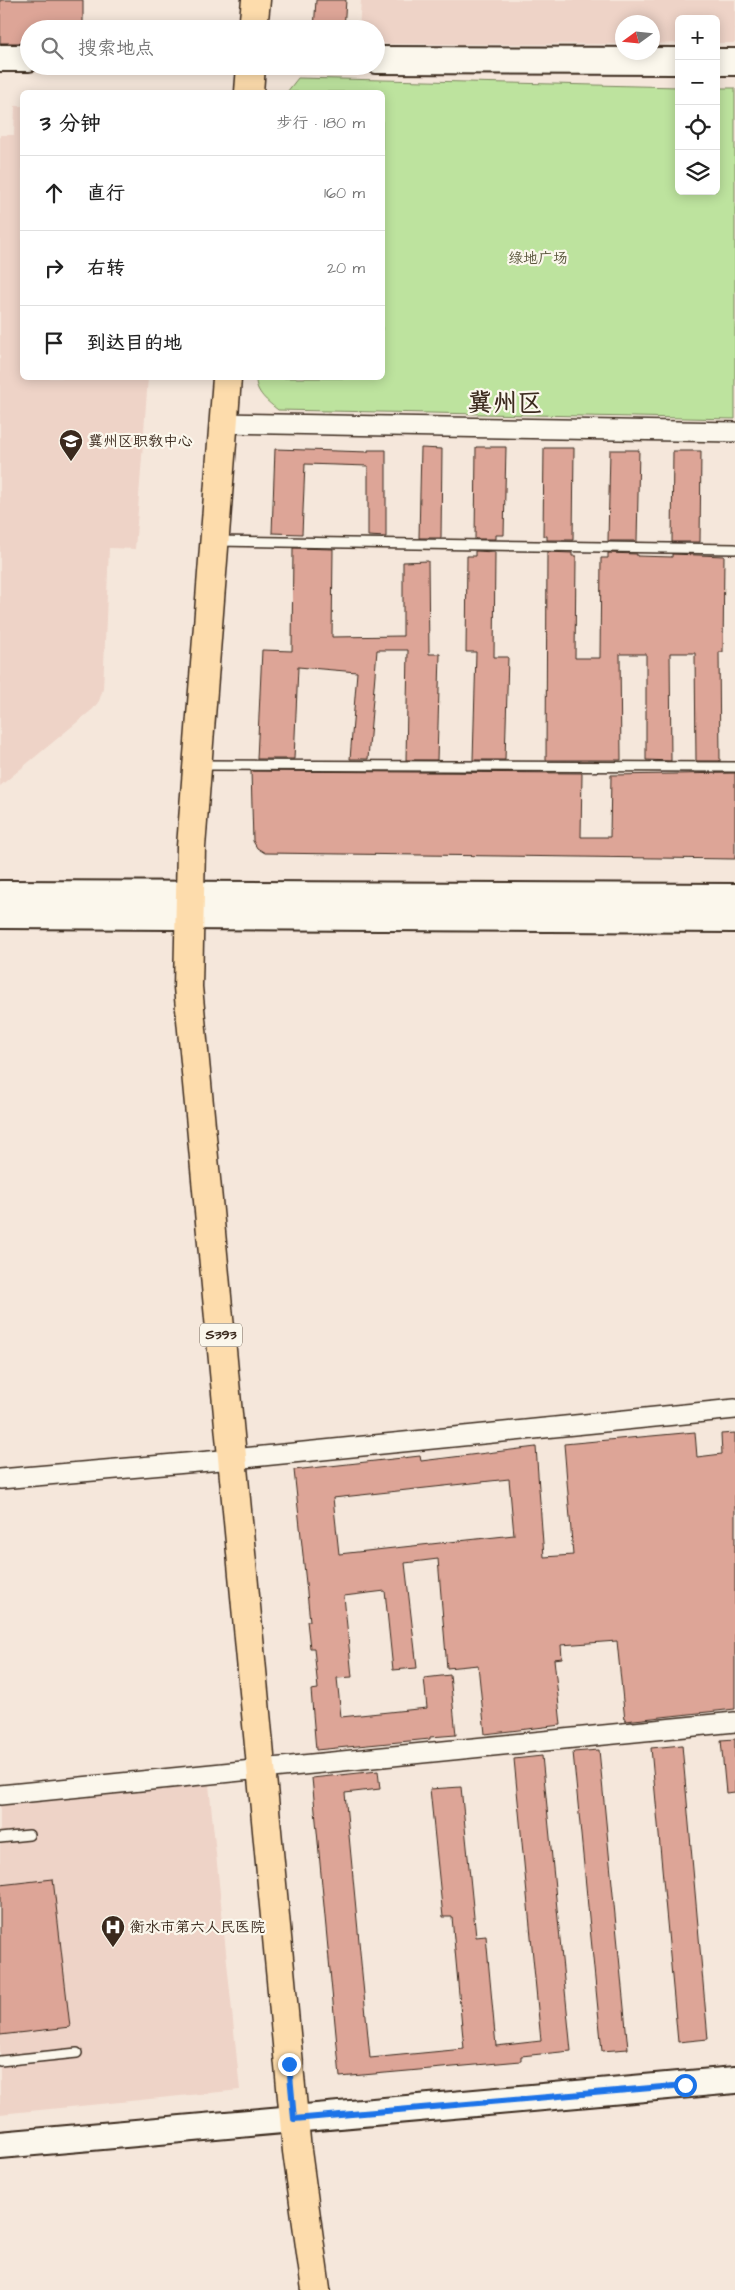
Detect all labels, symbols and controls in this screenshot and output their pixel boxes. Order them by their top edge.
north arrow [615,15,660,60]
map controls [675,15,720,195]
button: + [675,15,720,60]
search box [20,20,385,75]
icon: search [38,34,66,62]
text: 搜索地点 [78,35,154,62]
button: − [675,60,720,105]
button: locate [675,105,720,150]
text: 3 分钟 [40,109,101,138]
text: 步行 · 180 m [277,112,365,134]
button: layers [675,150,720,195]
icon: ahead [40,179,68,207]
text: 直行 [87,180,125,207]
text: 160 m [324,182,365,204]
park label: 绿地广场 [508,248,568,269]
icon: right [40,254,68,282]
text: 右转 [87,255,125,282]
text: 20 m [327,257,365,279]
icon: arrive [40,329,68,357]
text: 到达目的地 [87,330,182,357]
district label: 冀州区 [467,386,543,421]
school or university icon: 冀州区职教中心 [58,428,84,462]
place label: 冀州区职教中心 [88,431,193,452]
road number: S393 [200,1324,242,1346]
hospital icon: 衡水市第六人民医院 [100,1914,126,1948]
place label: 衡水市第六人民医院 [130,1917,265,1938]
route end [278,2053,301,2076]
route start [674,2074,697,2097]

